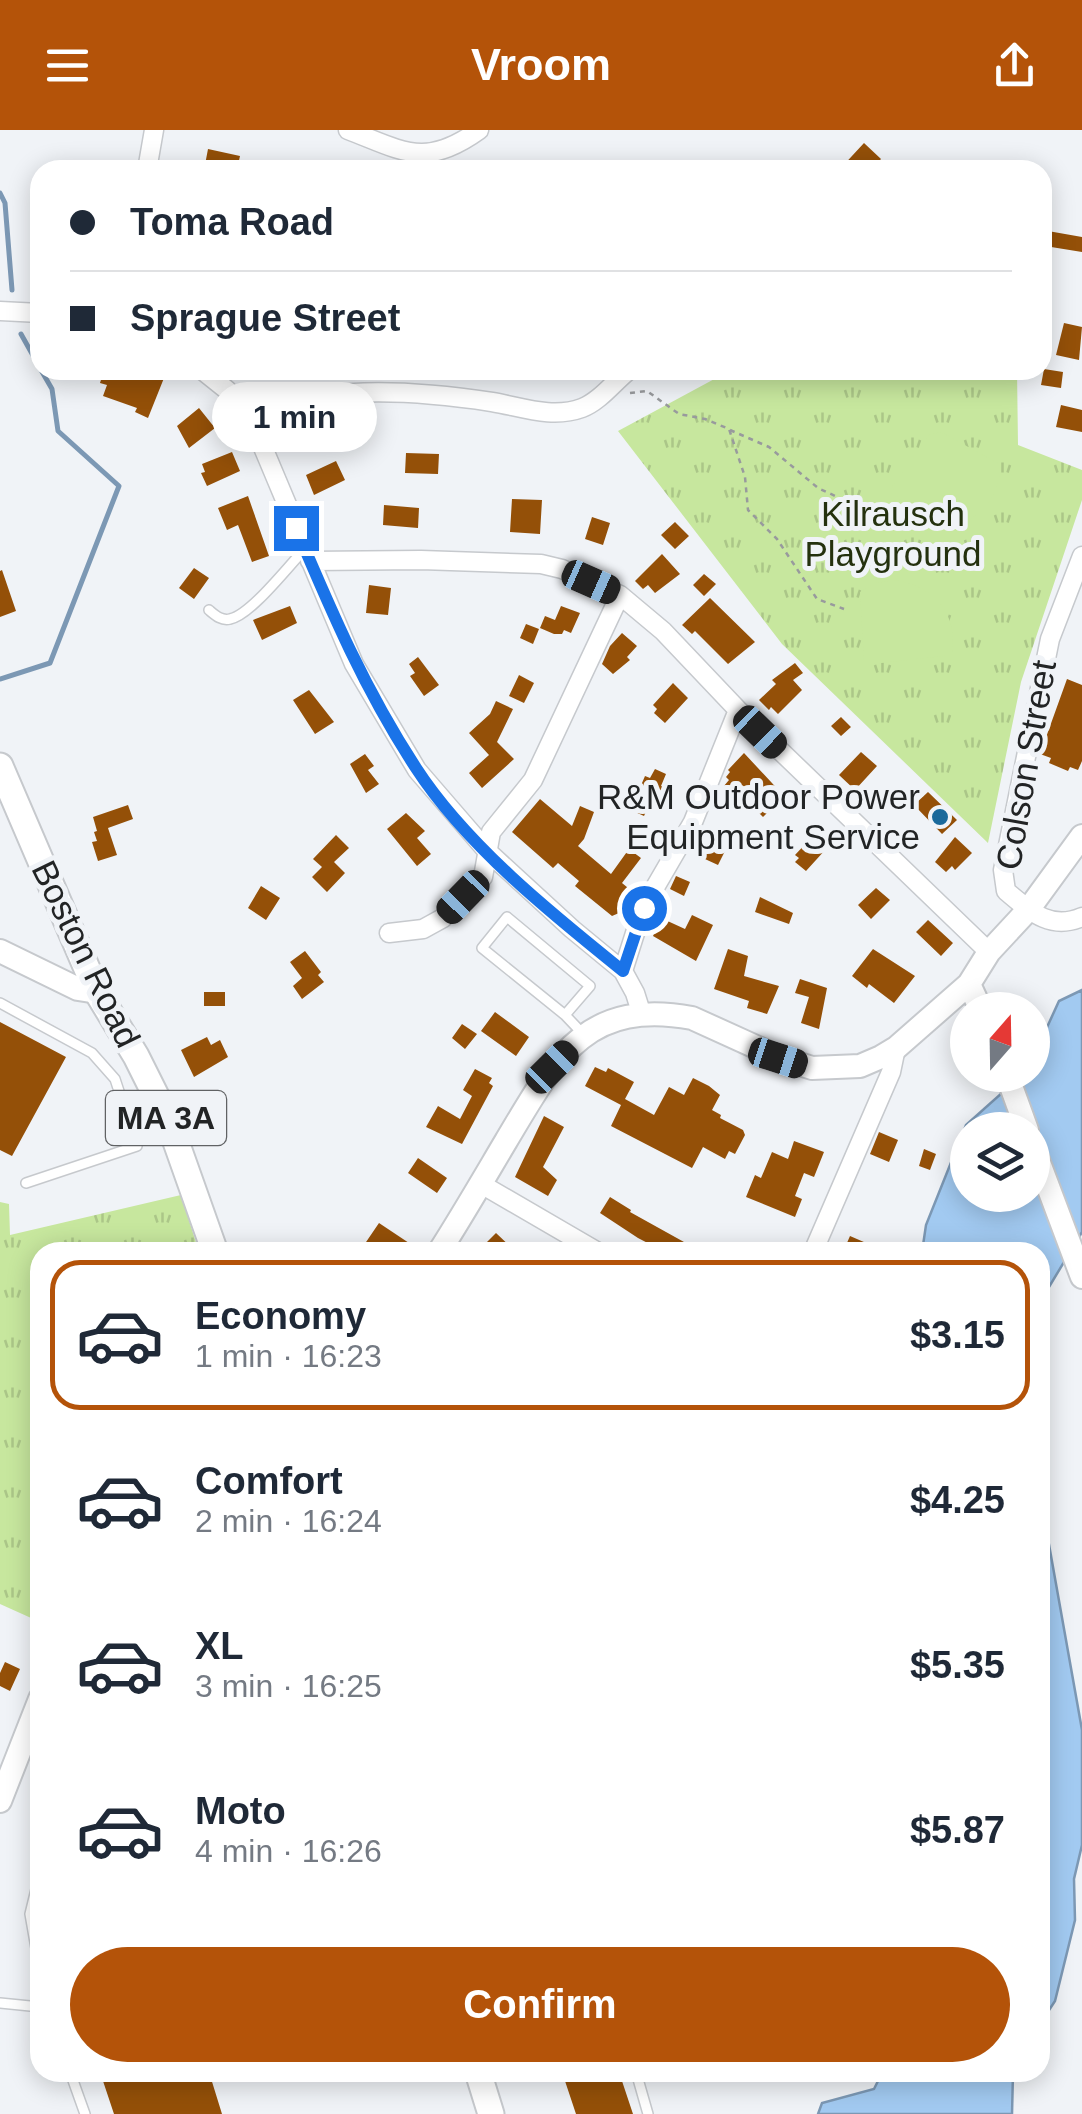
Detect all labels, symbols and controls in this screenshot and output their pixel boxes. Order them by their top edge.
icon: menu [40,38,95,93]
icon: share [987,38,1042,93]
text: Vroom [471,39,611,90]
text: Toma Road [130,201,334,243]
text: Sprague Street [130,297,400,339]
callout: 1 min [214,383,378,453]
text: 1 min [253,399,336,435]
park label: Kilrausch Playground [804,494,982,573]
route end [274,506,319,551]
car [557,556,625,608]
street label: Colson Street [988,657,1063,873]
car [728,700,792,764]
place label: R&M Outdoor Power Equipment Service [597,777,920,856]
marker: R&M Outdoor Power Equipment Service [929,806,951,828]
street label: Boston Road [25,854,148,1053]
car [431,865,495,929]
route start [622,886,667,931]
north arrow [950,992,1050,1092]
map controls [950,992,1050,1212]
car [745,1034,811,1082]
car [520,1035,584,1099]
road number: MA 3A [106,1091,226,1145]
button: layers [950,1112,1050,1212]
icon: car [75,1290,165,1380]
text: Economy [195,1295,366,1337]
text: $3.15 [910,1314,1005,1356]
text: 1 min · 16:23 [195,1338,382,1374]
icon: car [75,1455,165,1545]
text: Comfort [195,1460,343,1502]
text: $4.25 [910,1479,1005,1521]
text: 2 min · 16:24 [195,1503,382,1539]
icon: car [75,1620,165,1710]
text: XL [195,1625,244,1667]
text: $5.35 [910,1644,1005,1686]
text: 3 min · 16:25 [195,1668,382,1704]
icon: car [75,1785,165,1875]
text: Moto [195,1790,286,1832]
text: $5.87 [910,1809,1005,1851]
text: 4 min · 16:26 [195,1833,382,1869]
button: Confirm [70,1947,1010,2062]

